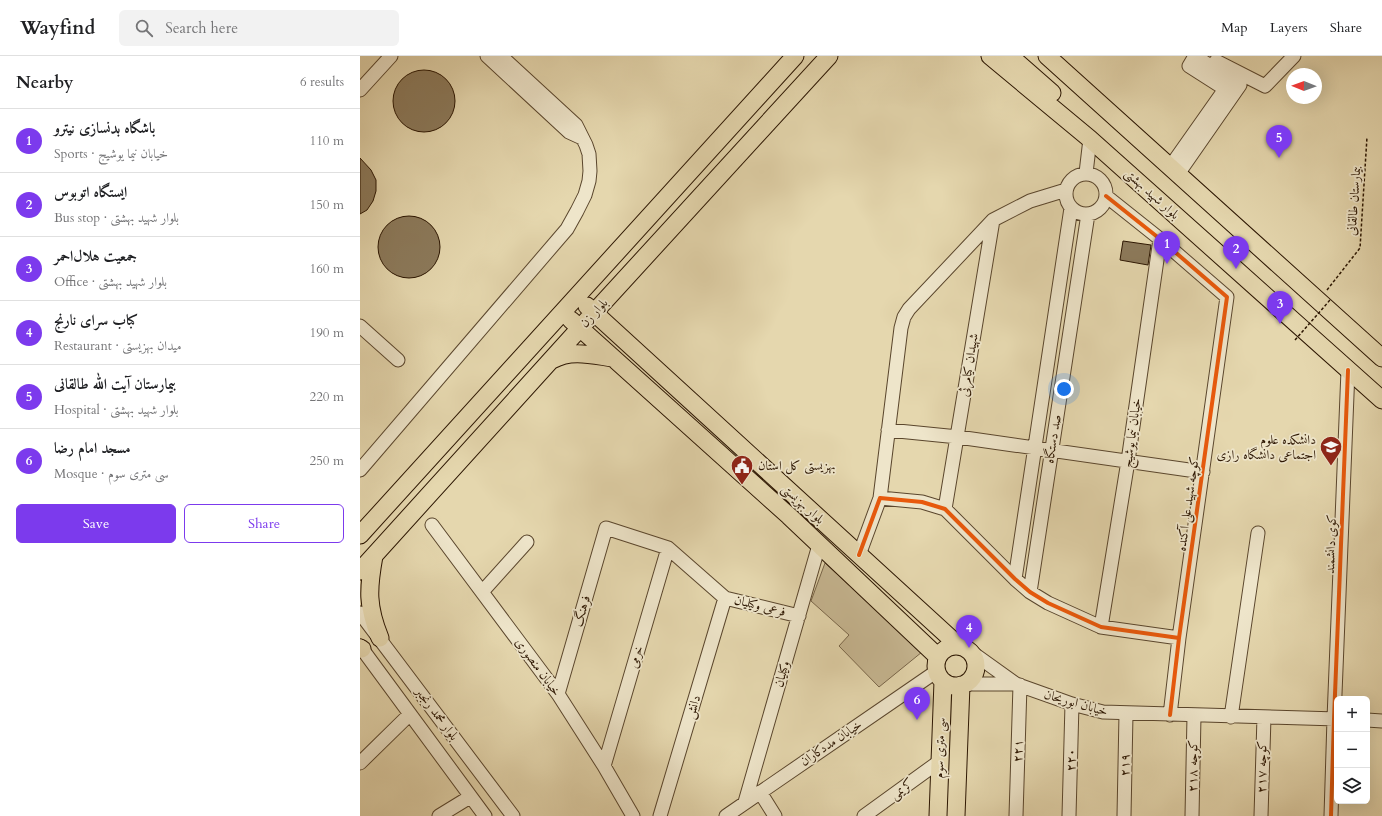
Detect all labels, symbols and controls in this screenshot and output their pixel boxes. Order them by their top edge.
search box [119,10,399,46]
text: Wayfind [20,15,95,41]
icon: search [133,17,155,39]
text: Search here [165,18,238,38]
text: Map [1221,18,1248,37]
text: Layers [1270,18,1308,37]
text: Share [1330,18,1362,37]
north arrow [1286,68,1322,104]
text: Nearby [16,71,73,94]
text: 6 results [300,73,344,91]
text: باشگاه بدنسازی نیترو [54,118,155,138]
pin: 5 [1266,125,1292,158]
text: 1 [26,132,32,150]
text: 110 m [310,132,344,150]
text: Sports · خیابان نیما یوشیج [54,145,168,163]
street label: بلوار شهید بهشتی [1121,164,1183,224]
street label: بیمارستان طالقانی [1343,166,1365,236]
text: ایستگاه اتوبوس [54,182,127,202]
text: 2 [26,196,32,214]
text: 150 m [310,196,344,214]
text: Bus stop · بلوار شهید بهشتی [54,209,179,227]
pin: 1 [1154,231,1180,264]
pin: 2 [1223,236,1249,269]
text: جمعیت هلال‌احمر [54,246,137,266]
text: 3 [26,260,32,278]
text: 160 m [310,260,344,278]
text: Office · بلوار شهید بهشتی [54,273,167,291]
pin: 3 [1267,291,1293,324]
street label: بلوار زن [576,294,612,332]
text: کباب سرای نارنج [54,310,138,330]
text: 4 [26,324,32,342]
text: 190 m [310,324,344,342]
street label: شهیدان کیامرثی [955,332,983,398]
text: Restaurant · میدان بهزیستی [54,337,182,355]
text: بیمارستان آیت الله طالقانی [54,374,176,394]
your location [1054,379,1074,399]
text: 5 [26,388,32,406]
text: 220 m [310,388,344,406]
street label: خیابان نیما یوشیج [1118,397,1148,469]
text: Hospital · بلوار شهید بهشتی [54,401,179,419]
street label: صد دستگاه [1040,413,1066,465]
place label: دانشکده علوم اجتماعی دانشگاه رازی [1216,431,1316,464]
school or university icon: دانشکده علوم اجتماعی دانشگاه رازی [1318,434,1344,467]
text: مسجد امام رضا [54,438,131,458]
text: 6 [26,452,32,470]
text: 250 m [310,452,344,470]
public building icon: بهزیستی کل استان [729,453,755,486]
street label: کوچه شهید علی آکنده [1172,456,1205,553]
place label: بهزیستی کل استان [758,457,835,475]
text: Mosque · سی متری سوم [54,465,169,483]
street label: بلوار بهزیستی [777,480,829,528]
button: Save [16,504,176,543]
button: Share [184,504,344,543]
street label: کوی دانشمند [1321,514,1341,574]
street label: فرعی وکیلیان [732,591,788,621]
street label: فرهنگ [569,593,595,629]
pin: 4 [956,615,982,648]
street label: خیابان منصوری [511,634,565,700]
street label: خرمی [624,644,648,670]
street label: وکیلیان [770,659,794,689]
street label: بلوار محمد رنجبر [410,682,463,744]
street label: خیابان ابوریحان [1042,685,1110,721]
pin: 6 [904,687,930,720]
street label: دانش [681,693,705,721]
map controls [1334,696,1370,804]
button: + [1334,696,1370,732]
street label: خیابان مددکاران [797,716,865,770]
street label: سی متری سوم [930,717,952,779]
button: − [1334,732,1370,768]
street label: ۲۲۱ [1009,739,1027,763]
street label: کوچه ۲۱۸ [1184,740,1202,792]
street label: کوچه ۲۱۷ [1253,741,1271,793]
street label: ۲۲۰ [1062,748,1080,772]
street label: ۲۱۹ [1116,753,1134,777]
button: layers [1334,768,1370,804]
street label: کریمی [886,774,918,804]

